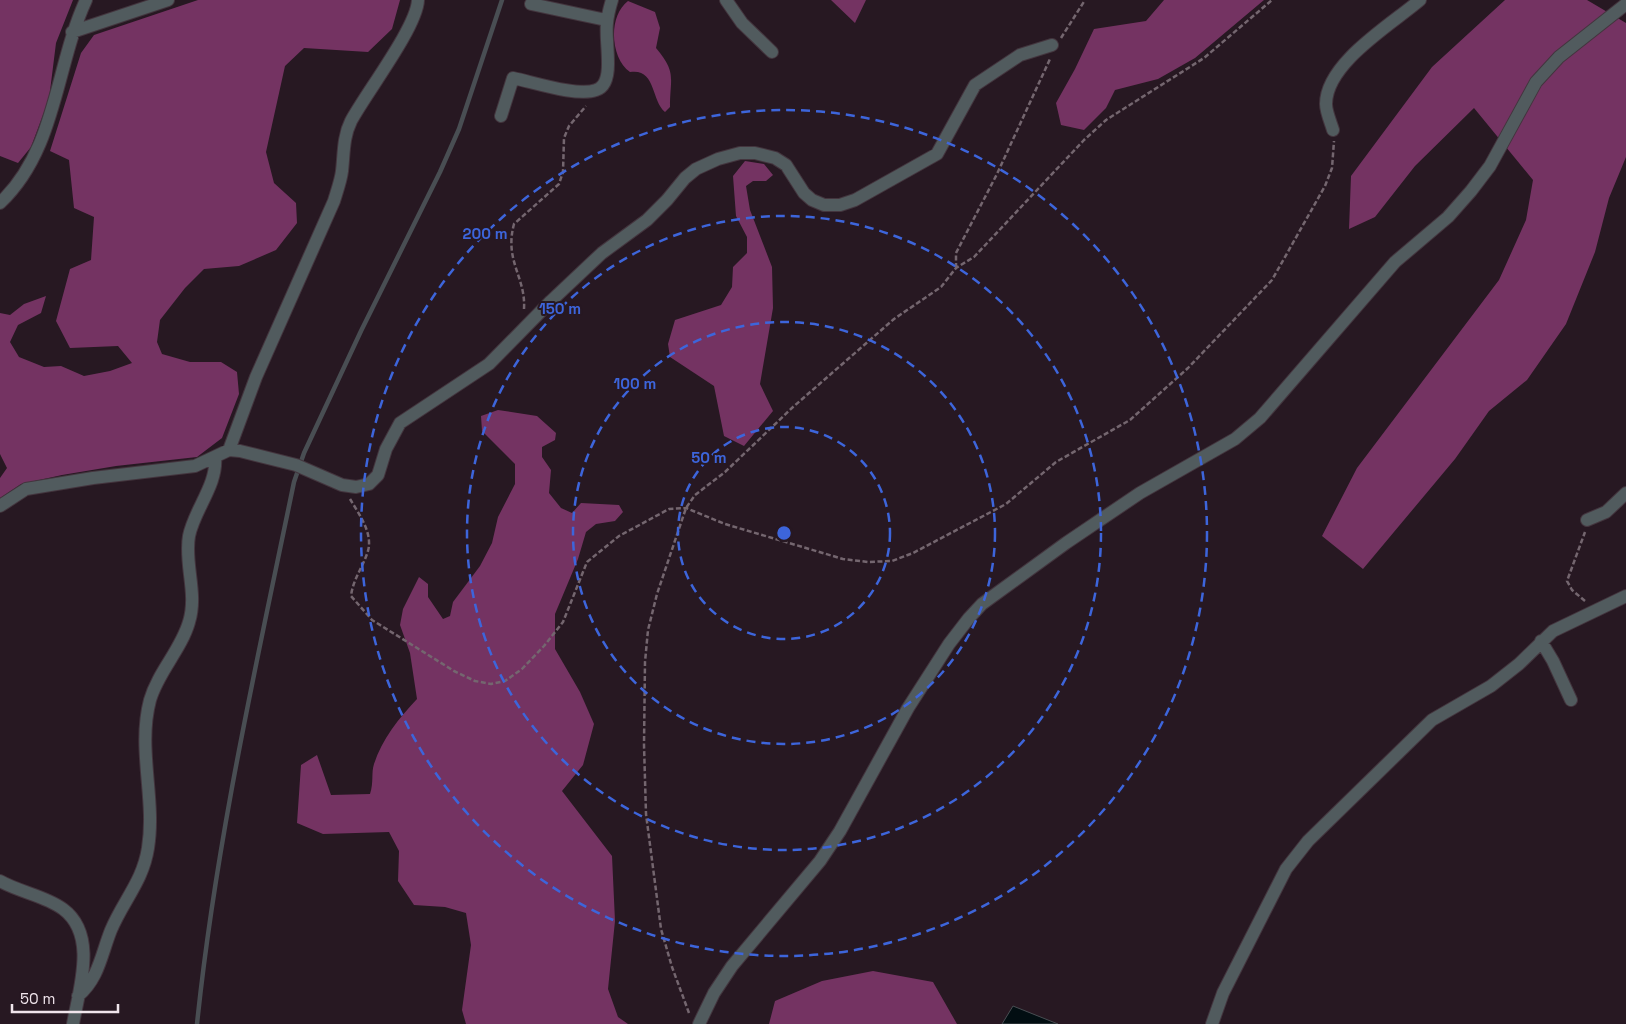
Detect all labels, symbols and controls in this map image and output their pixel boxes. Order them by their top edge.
text: 200 m [463,224,507,243]
text: 150 m [539,299,581,318]
text: 100 m [614,374,656,393]
text: 50 m [691,448,727,467]
centre of rings [775,524,793,542]
scale bar [12,982,119,1014]
text: 50 m [20,989,55,1008]

